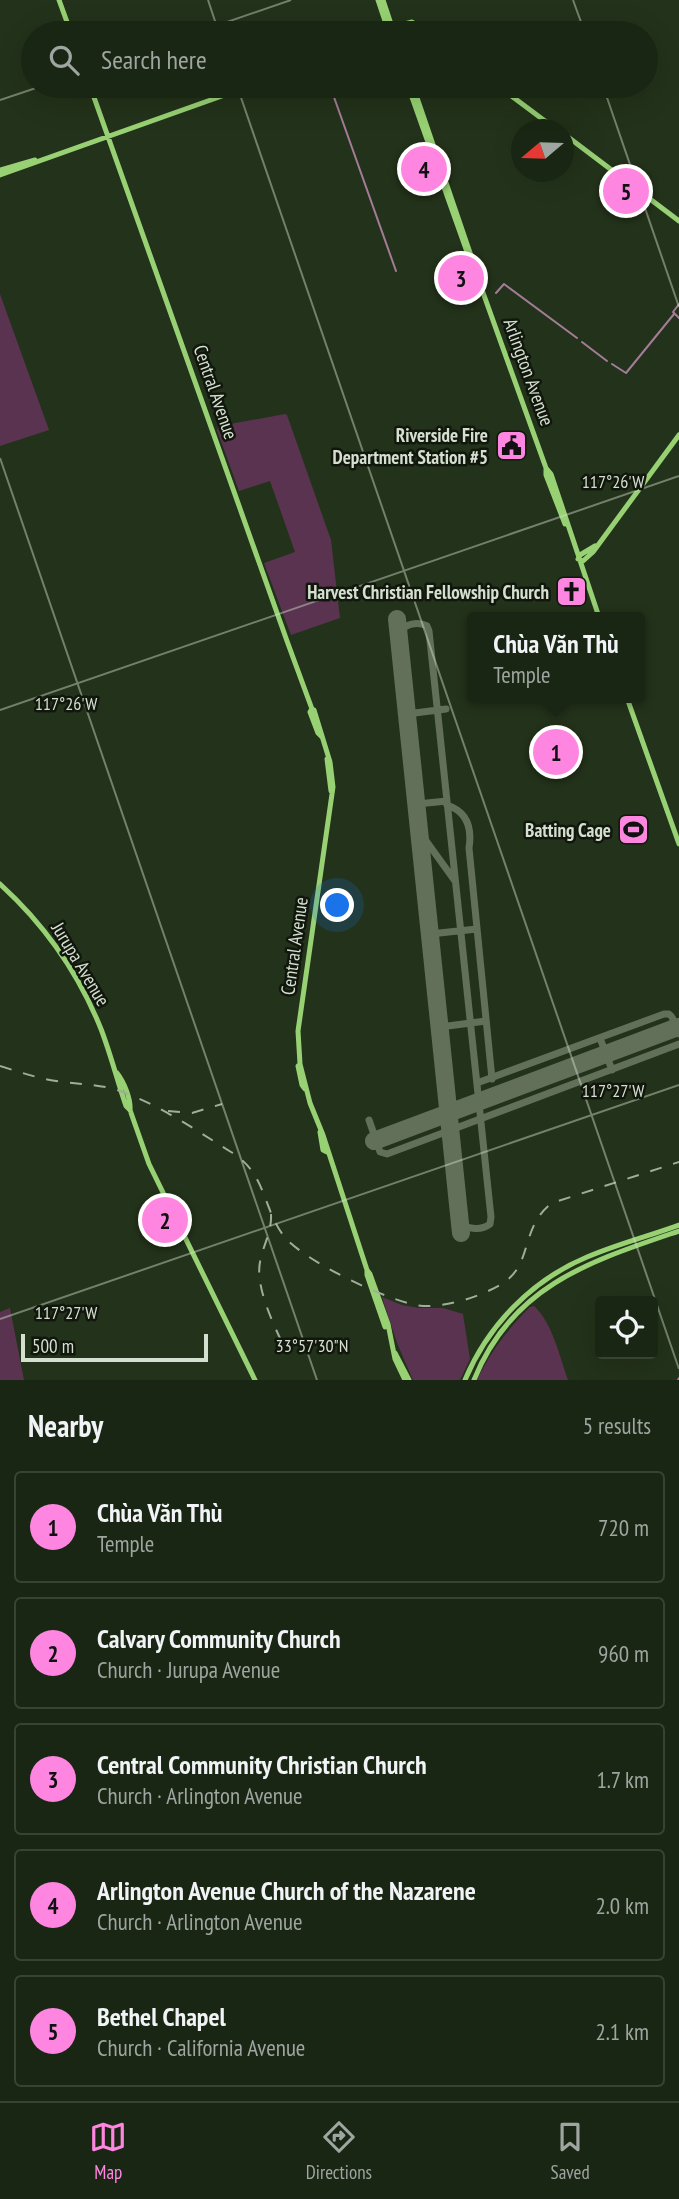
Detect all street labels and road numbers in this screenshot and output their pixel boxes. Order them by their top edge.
street label: Arlington Avenue [498,315,560,429]
street label: Central Avenue [189,342,243,443]
street label: Central Avenue [275,895,313,996]
street label: Jurupa Avenue [46,917,115,1010]

